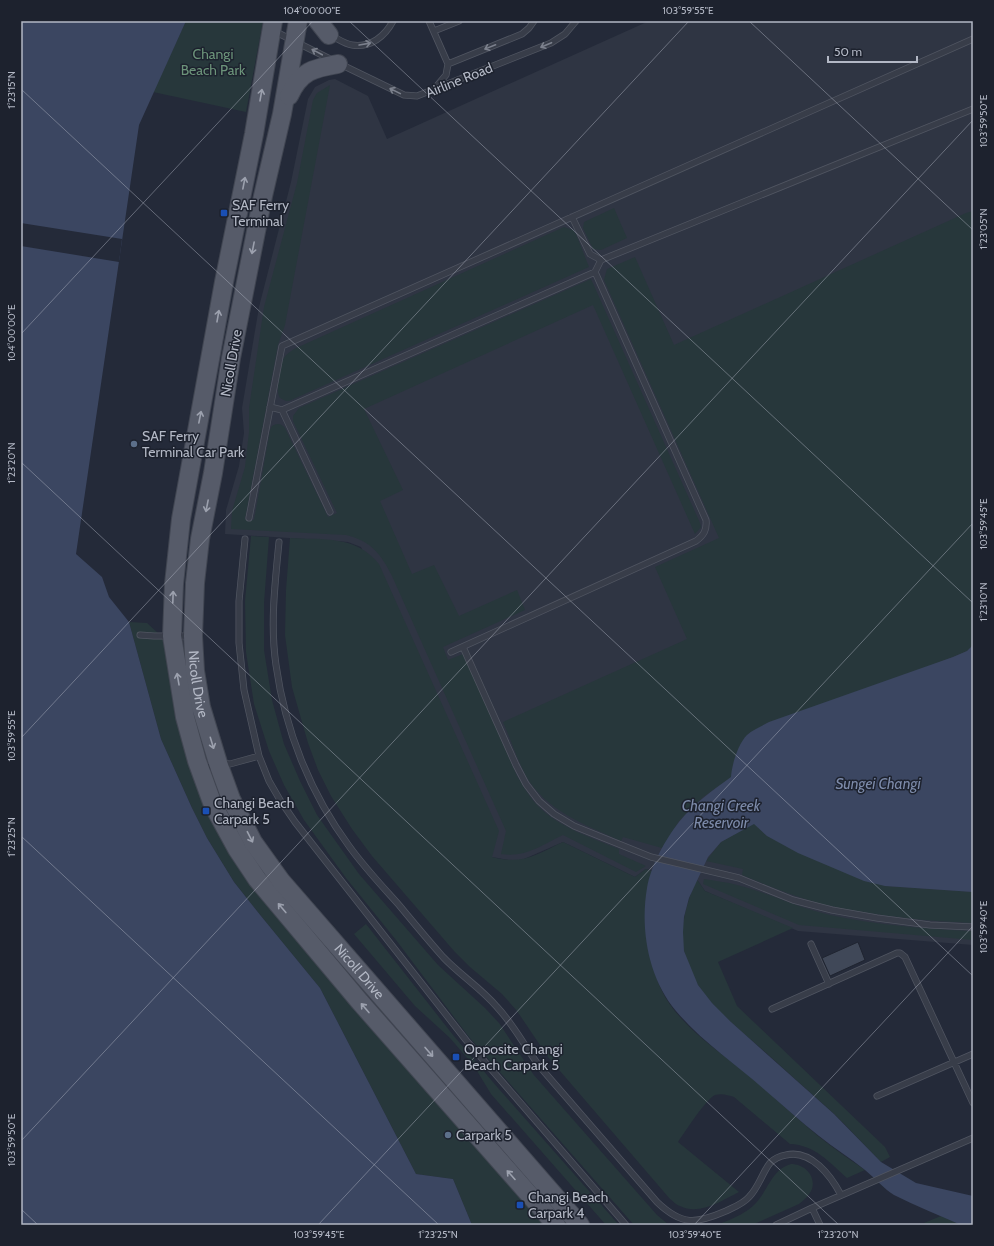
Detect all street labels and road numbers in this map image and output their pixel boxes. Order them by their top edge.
street label: Airline Road [423,58,495,102]
street label: Nicoll Drive [216,328,246,398]
street label: Nicoll Drive [185,650,213,720]
street label: Nicoll Drive [330,940,389,1003]

